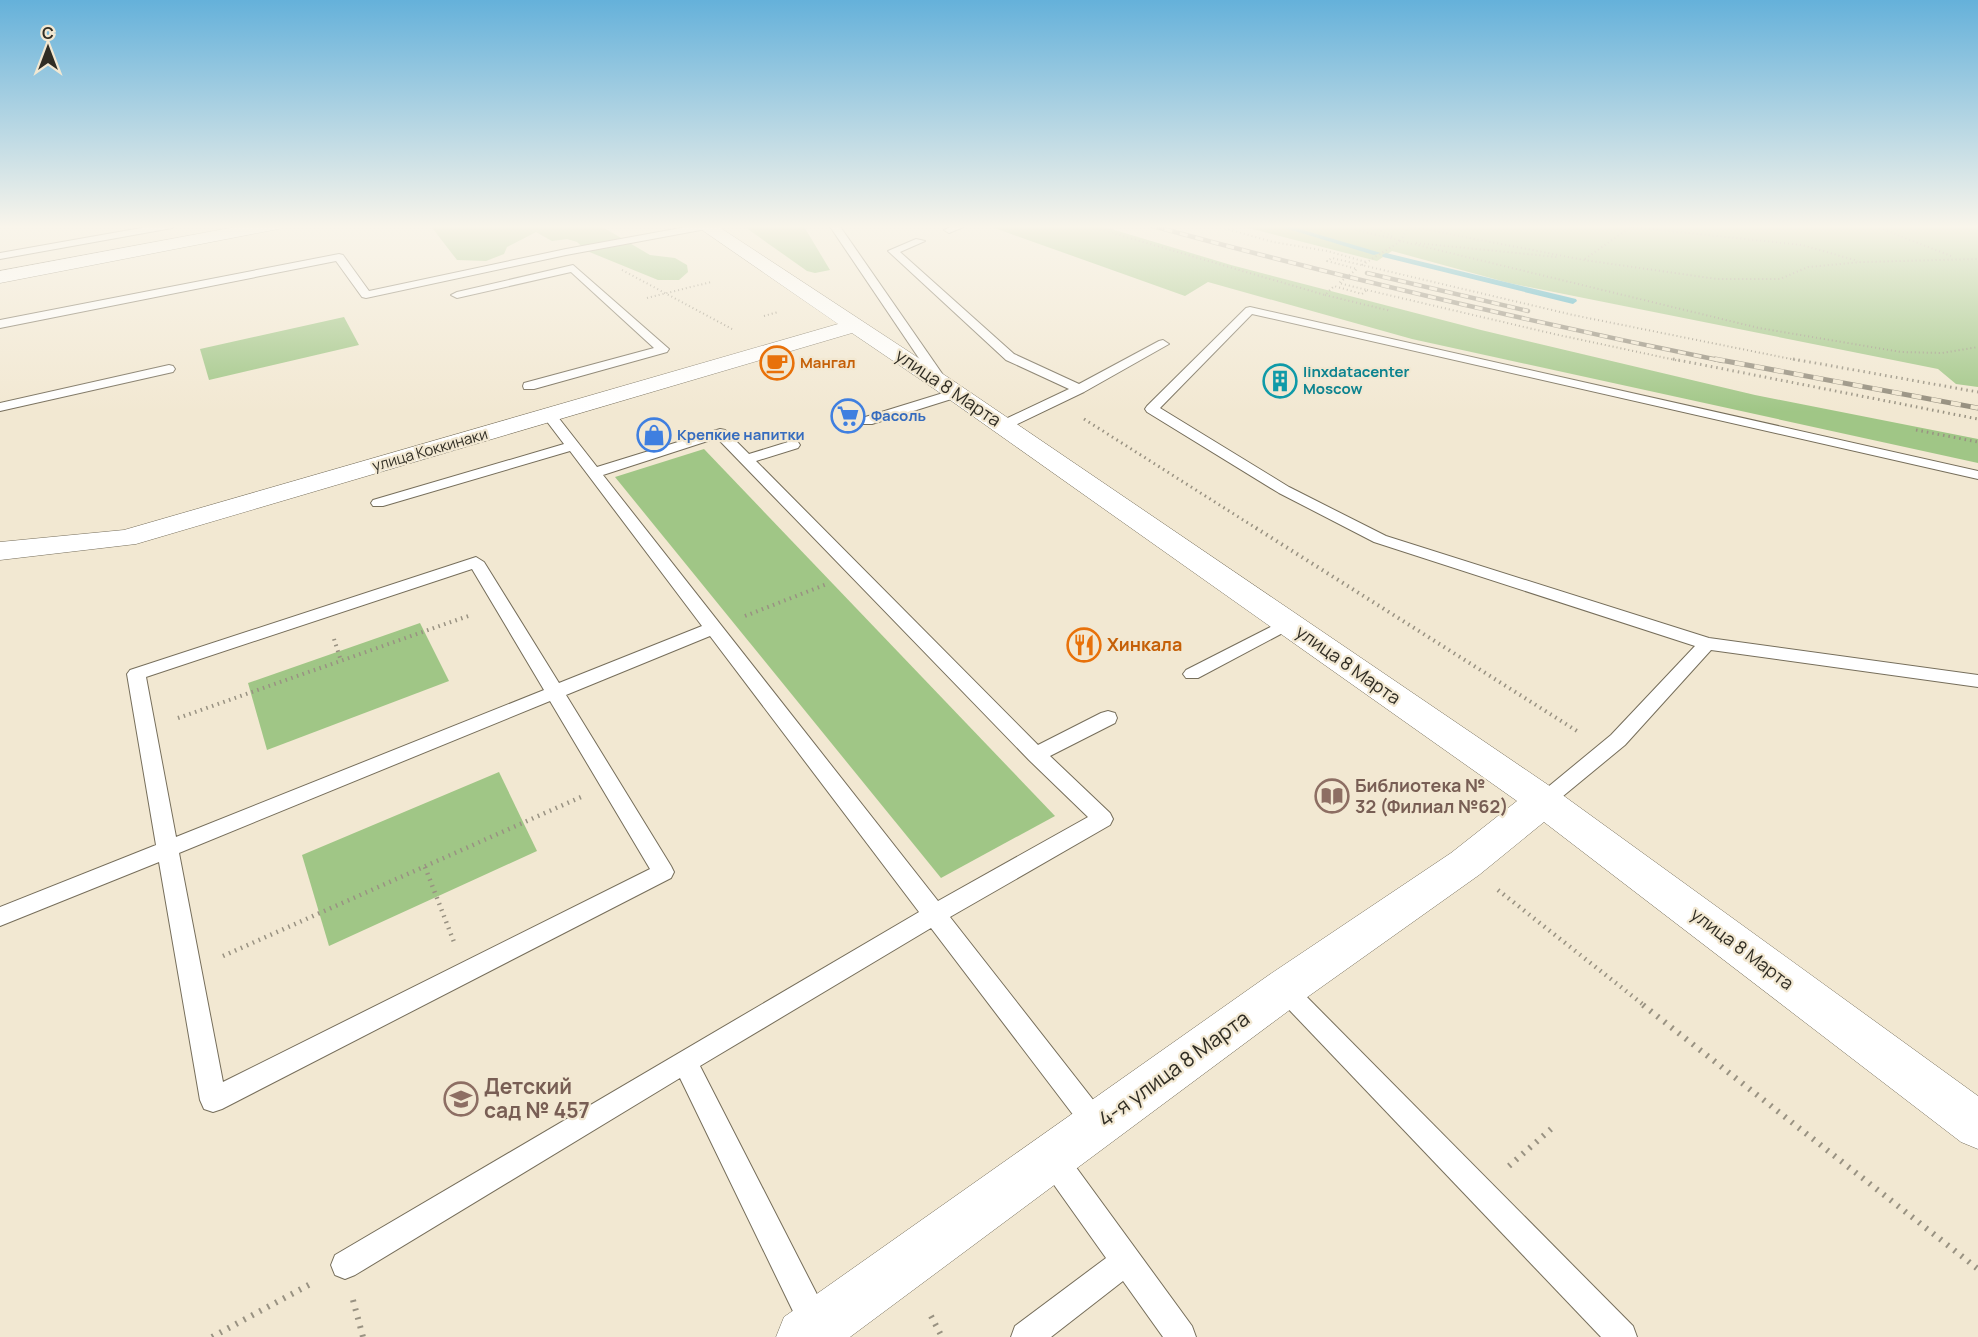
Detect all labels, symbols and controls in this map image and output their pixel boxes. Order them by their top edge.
north arrow [18,18,78,78]
text: С [42,22,54,44]
street label: улица 8 Марта [891,343,1006,432]
cafe icon: Мангал [759,345,795,381]
place label: Мангал [800,352,856,373]
place label: linxdatacenter Moscow [1303,361,1410,399]
building icon: linxdatacenter Moscow [1262,363,1298,399]
supermarket icon: Фасоль [830,398,866,434]
place label: Фасоль [871,405,926,426]
shop icon: Крепкие напитки [636,417,672,453]
street label: улица Коккинаки [370,423,490,476]
place label: Крепкие напитки [677,424,805,445]
street label: улица 8 Марта [1291,619,1406,709]
restaurant icon: Хинкала [1066,627,1102,663]
place label: Хинкала [1107,632,1182,656]
place label: Библиотека № 32 (Филиал №62) [1355,773,1508,818]
library icon: Библиотека № 32 (Филиал №62) [1314,778,1350,814]
street label: улица 8 Марта [1686,902,1799,995]
street label: 4-я улица 8 Марта [1092,1004,1255,1133]
place label: Детский сад № 457 [484,1072,590,1124]
school or university icon: Детский сад № 457 [443,1081,479,1117]

